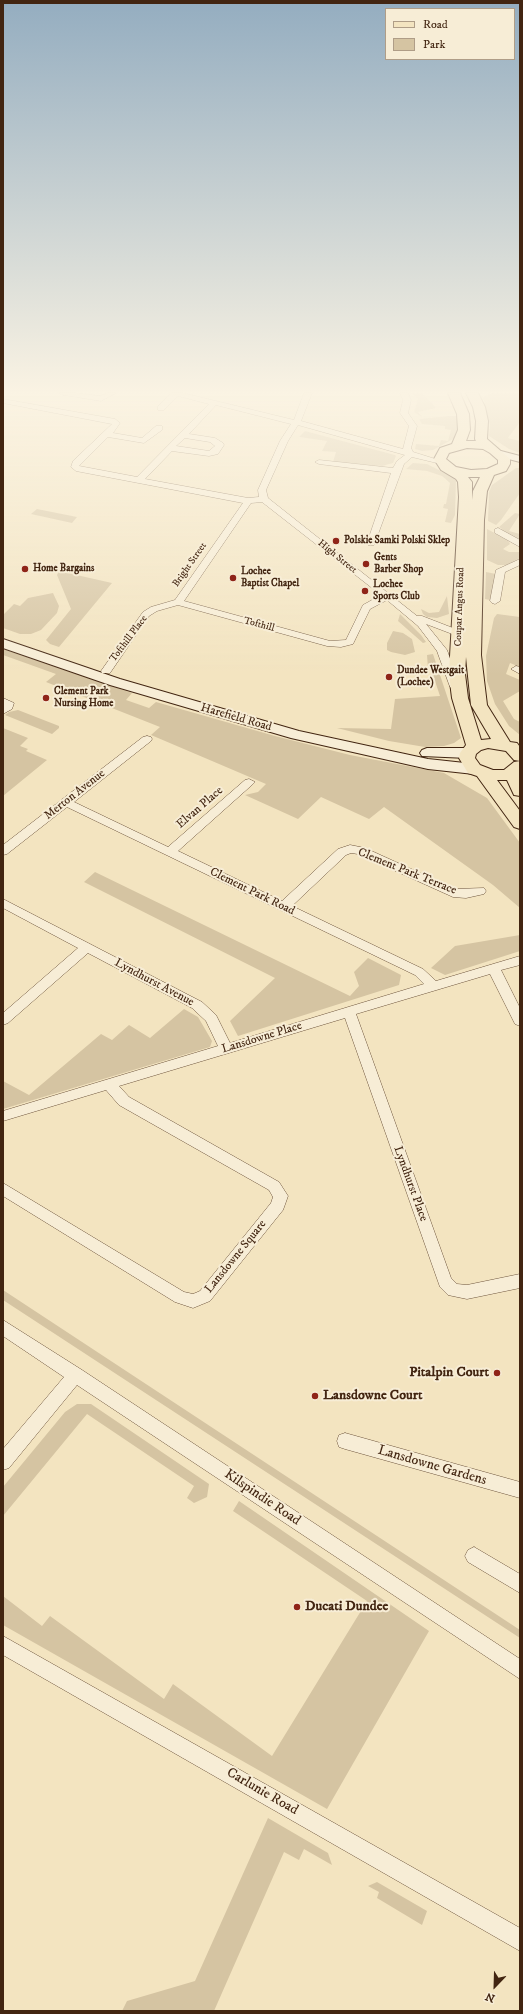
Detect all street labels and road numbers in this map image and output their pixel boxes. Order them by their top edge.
street label: High Street [315,538,359,576]
street label: Bright Street [170,540,210,590]
street label: Coupar Angus Road [453,567,467,647]
street label: Tofthill Place [108,613,150,665]
street label: Tofthill [242,615,276,635]
street label: Harefield Road [199,701,273,735]
street label: Merton Avenue [42,767,108,823]
street label: Elvan Place [174,784,226,832]
street label: Clement Park Terrace [356,846,458,898]
street label: Clement Park Road [207,865,297,919]
street label: Lyndhurst Avenue [112,956,196,1010]
street label: Lansdowne Place [220,1019,304,1057]
street label: Lyndhurst Place [390,1144,430,1224]
street label: Lansdowne Square [202,1218,270,1296]
street label: Lansdowne Gardens [376,1442,488,1490]
street label: Kilspindie Road [221,1466,303,1530]
street label: Carlunie Road [223,1765,301,1819]

